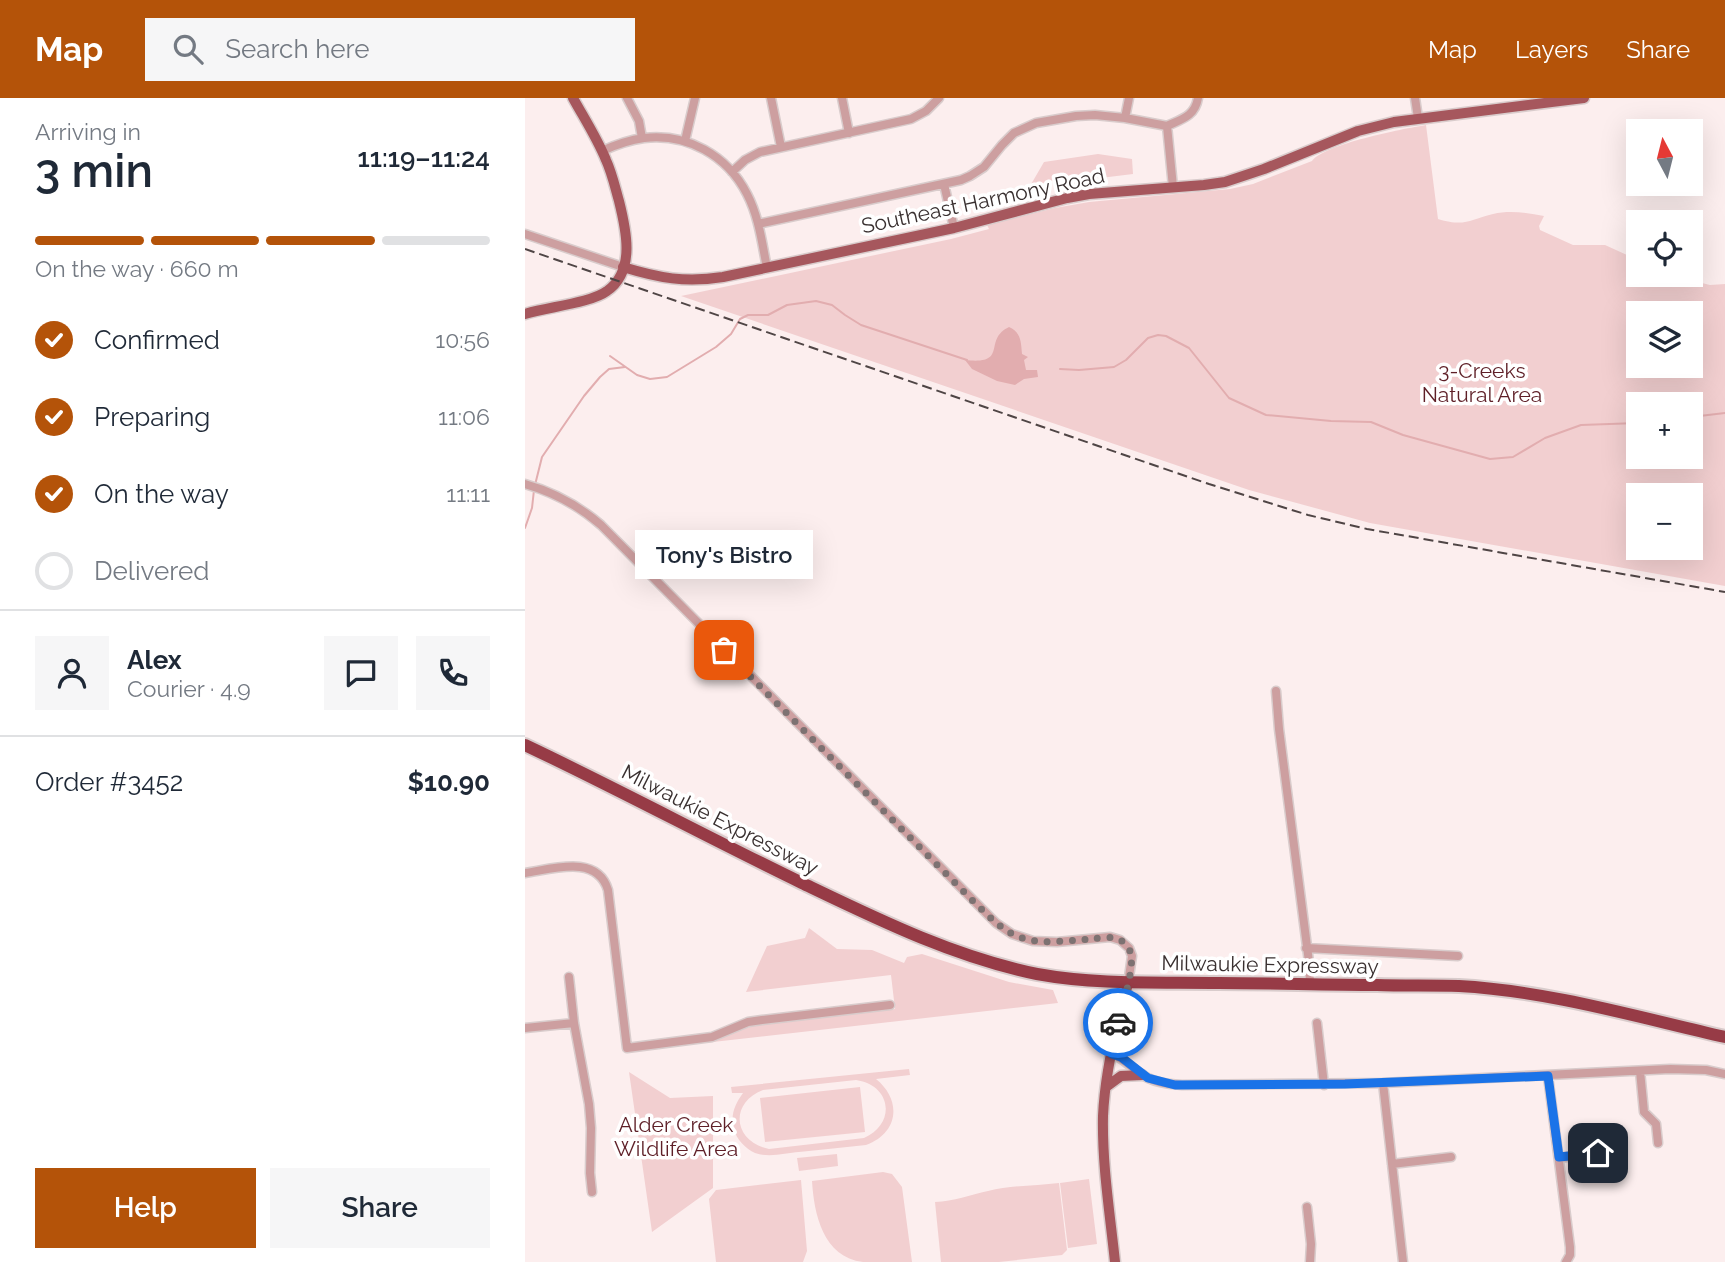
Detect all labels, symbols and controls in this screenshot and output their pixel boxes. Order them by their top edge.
search box [145,18,635,81]
text: Map [35,30,103,69]
icon: search [169,30,207,68]
text: Search here [225,34,370,64]
text: Map [1428,35,1477,64]
text: Layers [1515,35,1588,64]
text: Share [1626,35,1690,64]
text: Arriving in [35,118,141,145]
north arrow [1626,119,1703,196]
map controls [1626,119,1703,560]
text: 11:19–11:24 [358,143,490,173]
text: 3 min [35,144,153,198]
street label: Southeast Harmony Road [859,163,1107,239]
button: locate [1626,210,1703,287]
text: On the way · 660 m [35,255,239,282]
button: layers [1626,301,1703,378]
icon: check [35,321,73,359]
text: Confirmed [94,325,220,355]
text: 10:56 [435,326,490,353]
park label: 3-Creeks Natural Area [1422,358,1542,407]
button: + [1626,392,1703,469]
icon: check [35,398,73,436]
text: Preparing [94,402,210,432]
text: 11:06 [438,403,490,430]
icon: check [35,475,73,513]
text: On the way [94,479,229,509]
text: 11:11 [446,480,490,507]
button: − [1626,483,1703,560]
callout: Tony's Bistro [635,531,813,580]
text: Tony's Bistro [656,541,792,568]
text: Delivered [94,556,209,586]
pin [694,620,754,680]
icon: bag [705,631,743,669]
button: person [35,636,109,710]
button: chat [324,636,398,710]
button: phone [416,636,490,710]
text: Alex [127,645,182,675]
text: Courier · 4.9 [127,675,251,702]
street label: Milwaukie Expressway [618,759,823,880]
text: Order #3452 [35,767,183,797]
text: $10.90 [408,767,490,797]
street label: Milwaukie Expressway [1161,950,1379,979]
courier [1083,988,1153,1058]
icon: car [1099,1004,1137,1042]
park label: Alder Creek Wildlife Area [614,1112,738,1161]
pin [1568,1123,1628,1183]
icon: home [1579,1134,1617,1172]
button: Help [35,1168,256,1248]
button: Share [270,1168,490,1248]

